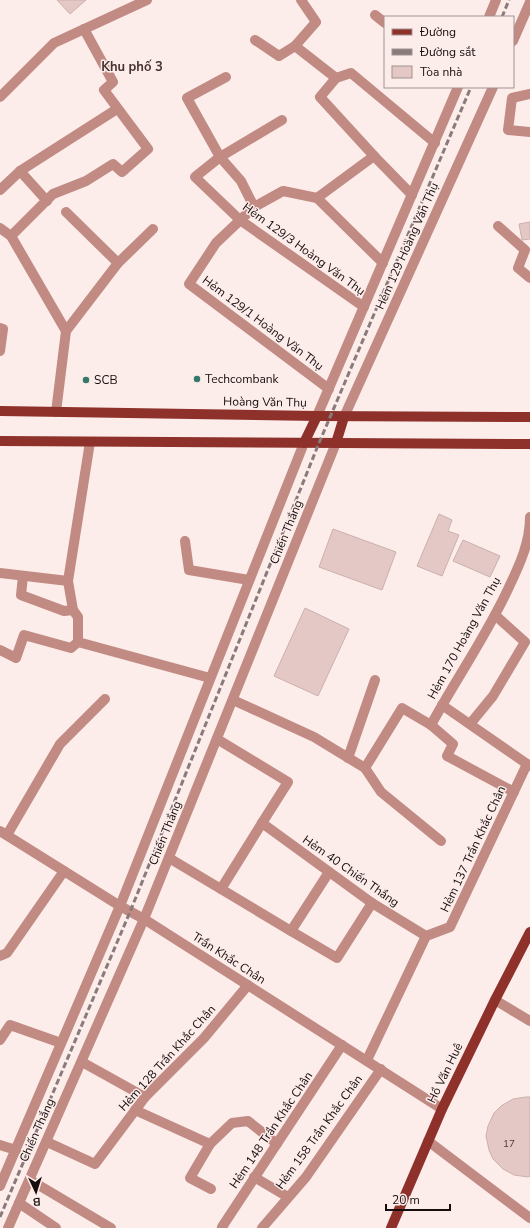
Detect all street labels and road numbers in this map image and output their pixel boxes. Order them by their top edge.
street label: Hẻm 129 Hoàng Văn Thụ [372,180,442,312]
street label: Hẻm 129/3 Hoàng Văn Thụ [239,199,369,299]
street label: Hẻm 129/1 Hoàng Văn Thụ [199,272,327,374]
street label: Hoàng Văn Thụ [223,393,307,411]
street label: Chiến Thắng [266,497,306,567]
street label: Hẻm 170 Hoàng Văn Thụ [424,574,504,702]
street label: Hẻm 137 Trần Khắc Chân [437,783,509,915]
street label: Chiến Thắng [145,798,185,868]
street label: Hẻm 40 Chiến Thắng [299,832,403,910]
street label: Trần Khắc Chân [189,928,269,988]
street label: Hẻm 128 Trần Khắc Chân [115,1001,219,1115]
street label: Hồ Văn Huê [424,1040,466,1106]
street label: Hẻm 148 Trần Khắc Chân [226,1068,316,1192]
street label: Hẻm 158 Trần Khắc Chân [272,1072,366,1192]
street label: Chiến Thắng [16,1096,58,1164]

